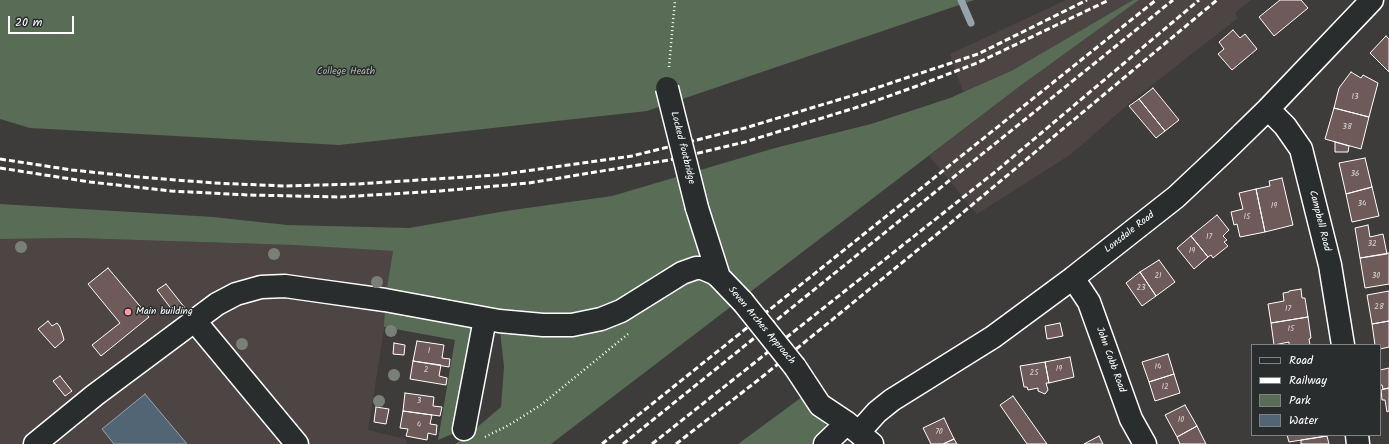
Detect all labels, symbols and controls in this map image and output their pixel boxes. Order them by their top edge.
scale bar [10,8,76,34]
text: 20 m [15,13,42,32]
park label: College Heath [317,66,375,78]
house number: 13 [1351,93,1359,103]
street label: Locked footbridge [667,110,697,186]
house number: 38 [1342,123,1352,133]
house number: 36 [1350,170,1360,180]
street label: Campbell Road [1306,189,1332,253]
house number: 34 [1358,200,1366,210]
house number: 19 [1271,202,1277,212]
street label: Lonsdale Road [1103,210,1157,256]
house number: 15 [1244,213,1250,223]
house number: 17 [1206,233,1212,243]
house number: 32 [1367,240,1377,250]
house number: 19 [1189,247,1195,257]
house number: 21 [1154,272,1162,282]
house number: 30 [1372,272,1380,282]
house number: 23 [1136,284,1146,294]
street label: Seven Arches Approach [725,285,797,367]
house number: 28 [1374,303,1384,313]
house number: 17 [1285,305,1291,315]
place label: Main building [136,306,193,318]
marker: Main building [123,307,133,317]
house number: 15 [1288,325,1294,335]
street label: John Cobb Road [1093,326,1127,394]
legend [1251,344,1381,436]
house number: 1 [428,347,430,357]
text: Road [1289,351,1313,370]
house number: 14 [1155,363,1161,373]
house number: 19 [1056,365,1062,375]
house number: 2 [424,366,428,376]
house number: 25 [1030,369,1038,379]
text: Railway [1289,371,1327,390]
house number: 12 [1161,383,1169,393]
text: Park [1289,391,1311,410]
house number: 3 [417,397,421,407]
text: Water [1289,411,1318,430]
house number: 10 [1178,416,1184,426]
house number: 4 [417,421,421,431]
house number: 70 [935,428,943,438]

